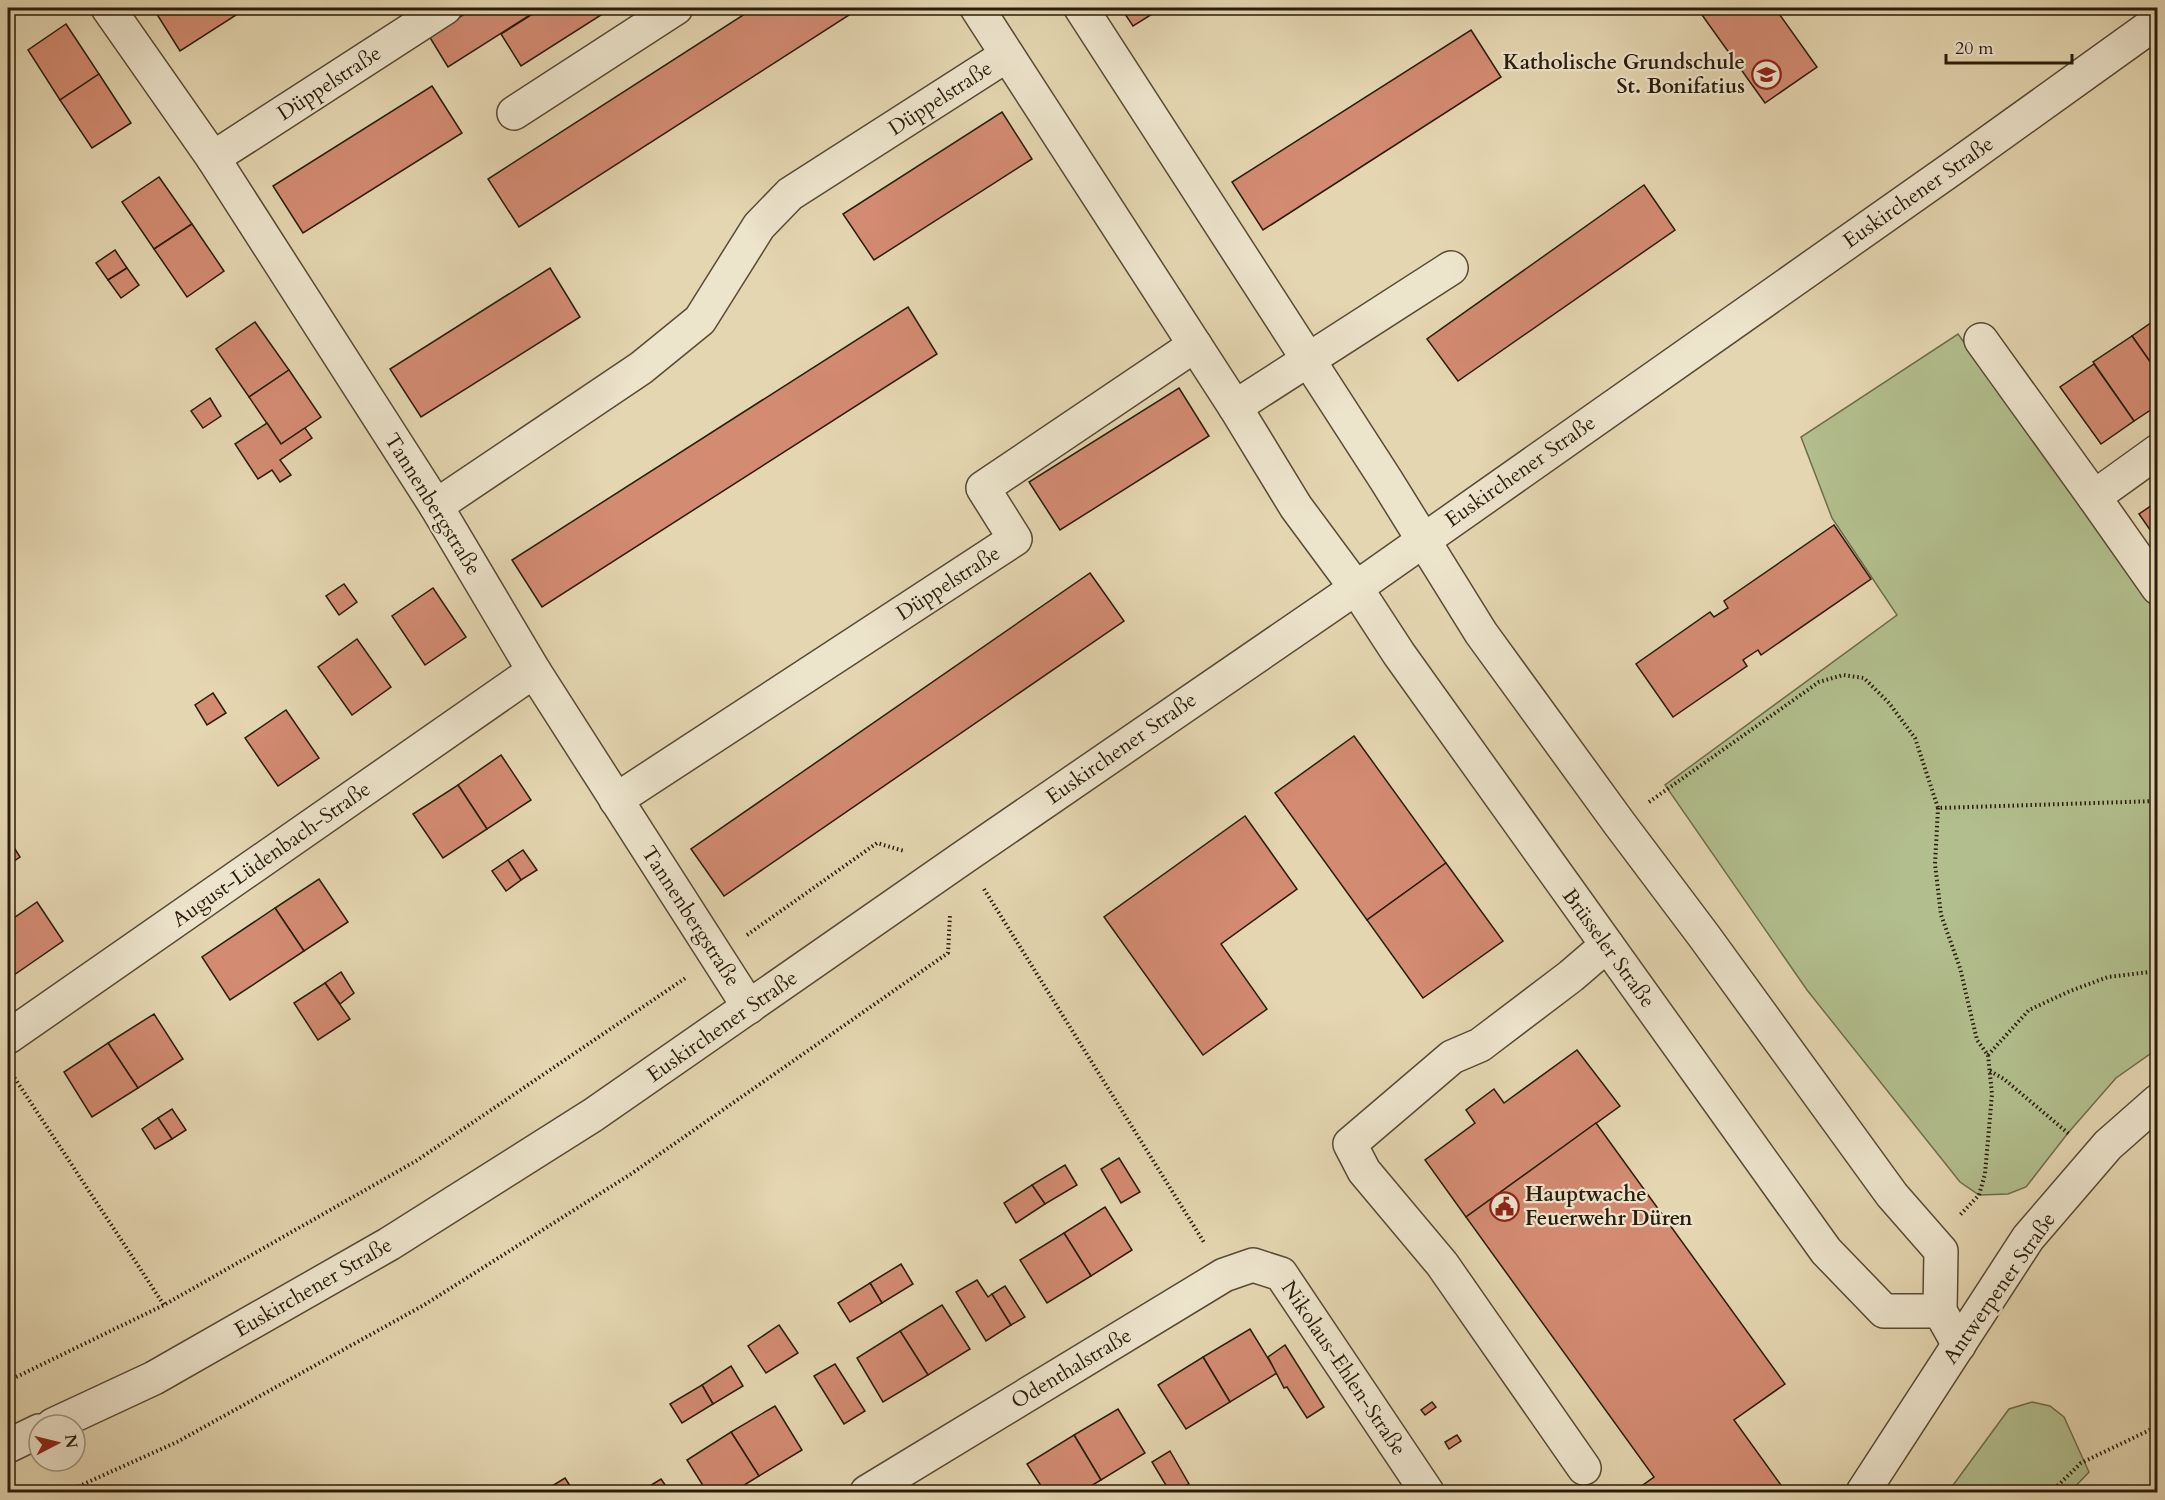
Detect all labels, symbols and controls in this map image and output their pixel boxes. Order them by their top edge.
scale bar [1946,27,2072,65]
text: 20 m [1955,36,1994,61]
street label: Düppelstraße [272,39,387,128]
place label: Katholische Grundschule St. Bonifatius [1503,48,1745,101]
street label: Düppelstraße [883,54,998,143]
school or university icon: Katholische Grundschule St. Bonifatius [1750,58,1782,90]
street label: Euskirchener Straße [1837,130,1999,255]
street label: Euskirchener Straße [1439,409,1601,534]
street label: Tannenbergstraße [377,428,488,581]
street label: Düppelstraße [891,539,1006,628]
street label: Euskirchener Straße [1040,686,1202,811]
street label: August-Lüdenbach-Straße [166,775,376,934]
street label: Tannenbergstraße [634,840,747,992]
street label: Brüsseler Straße [1555,883,1662,1014]
street label: Euskirchener Straße [641,964,803,1089]
place label: Hauptwache Feuerwehr Düren [1525,1180,1693,1233]
public building icon: Hauptwache Feuerwehr Düren [1488,1190,1520,1222]
street label: Antwerpener Straße [1936,1207,2063,1370]
street label: Euskirchener Straße [229,1230,397,1344]
street label: Nikolaus-Ehlen-Straße [1274,1275,1413,1462]
street label: Odenthalstraße [1006,1321,1137,1416]
north arrow [27,1413,87,1473]
text: N [59,1433,83,1450]

